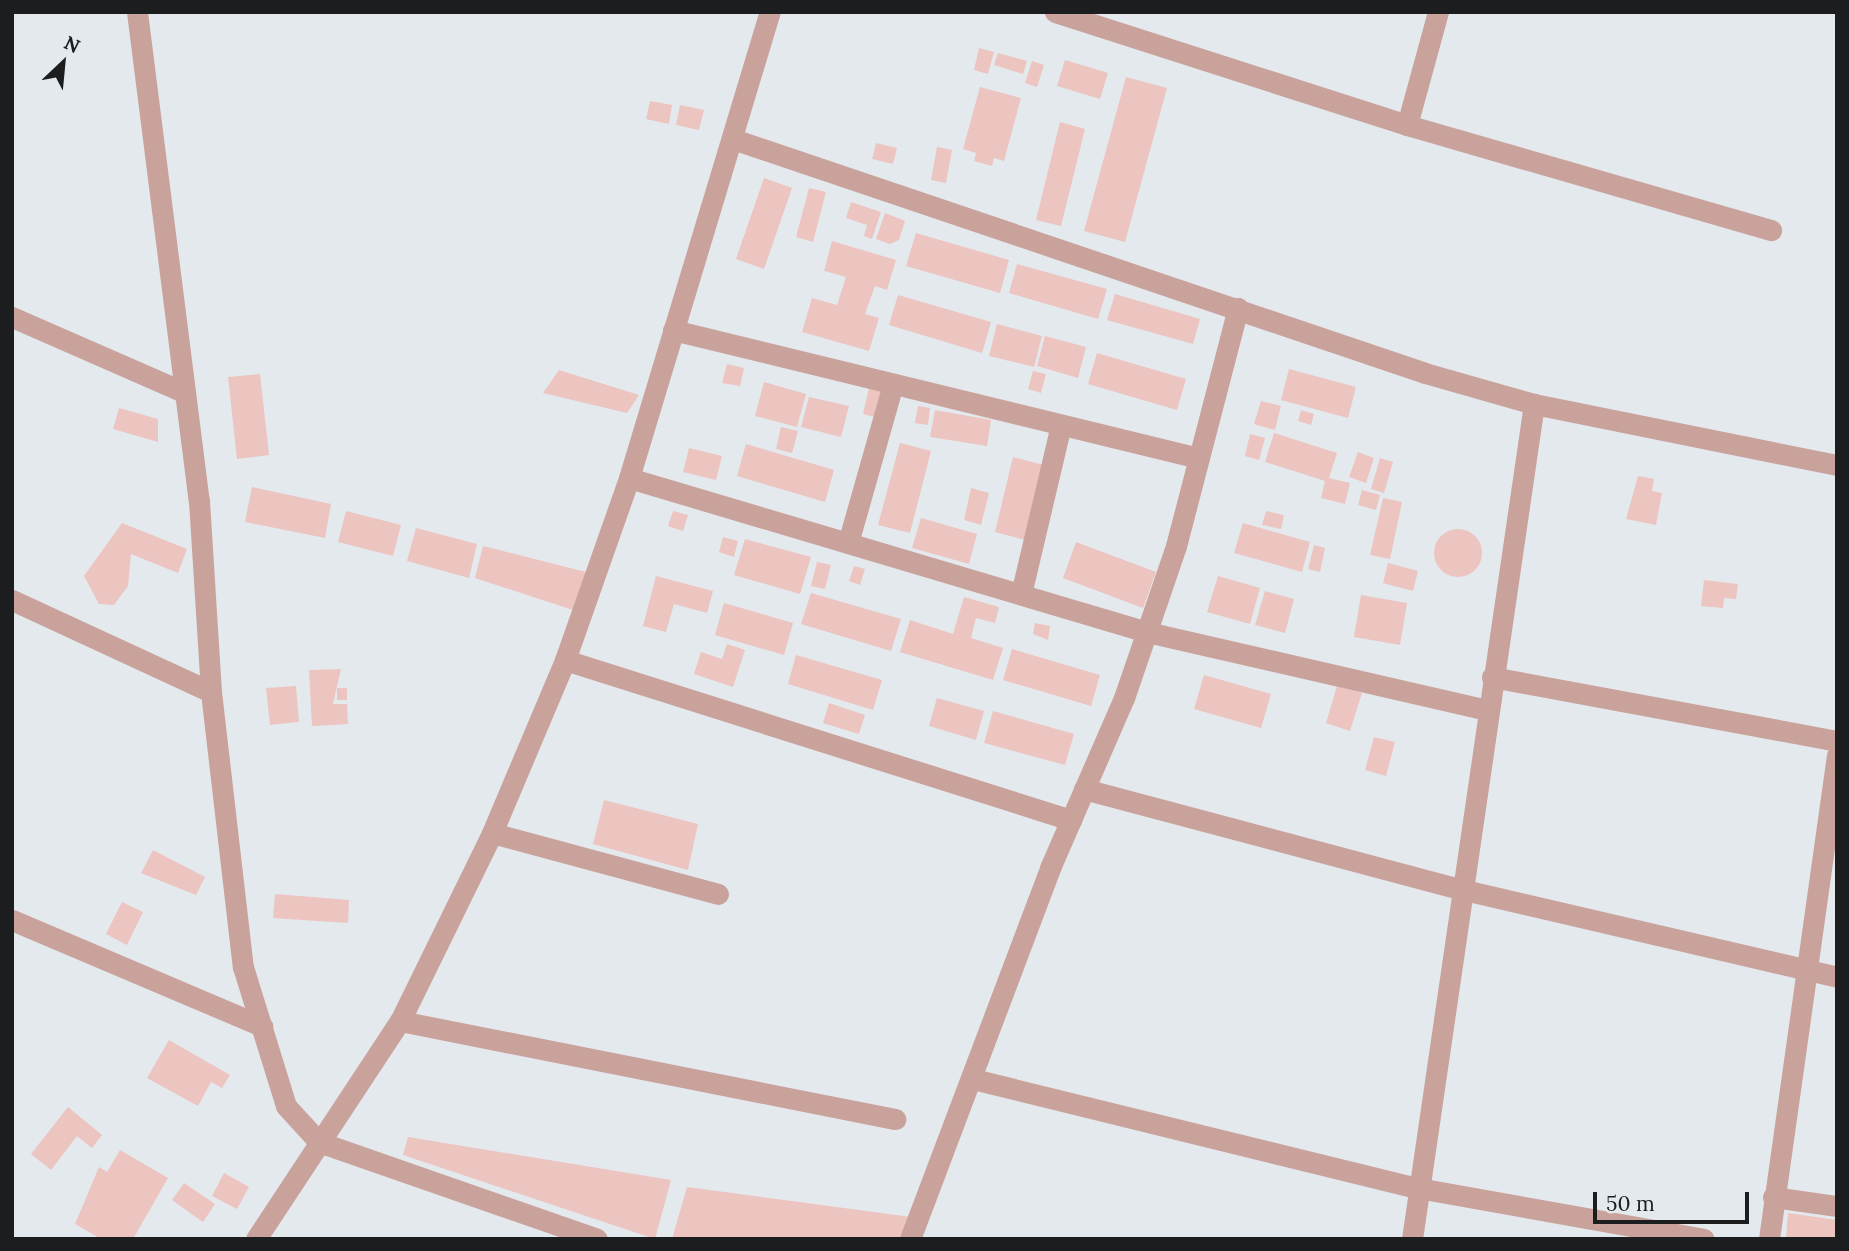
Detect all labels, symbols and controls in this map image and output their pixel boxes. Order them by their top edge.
north arrow [28,28,98,98]
text: N [60,30,84,58]
scale bar [1597,1178,1753,1222]
text: 50 m [1606,1190,1655,1217]

